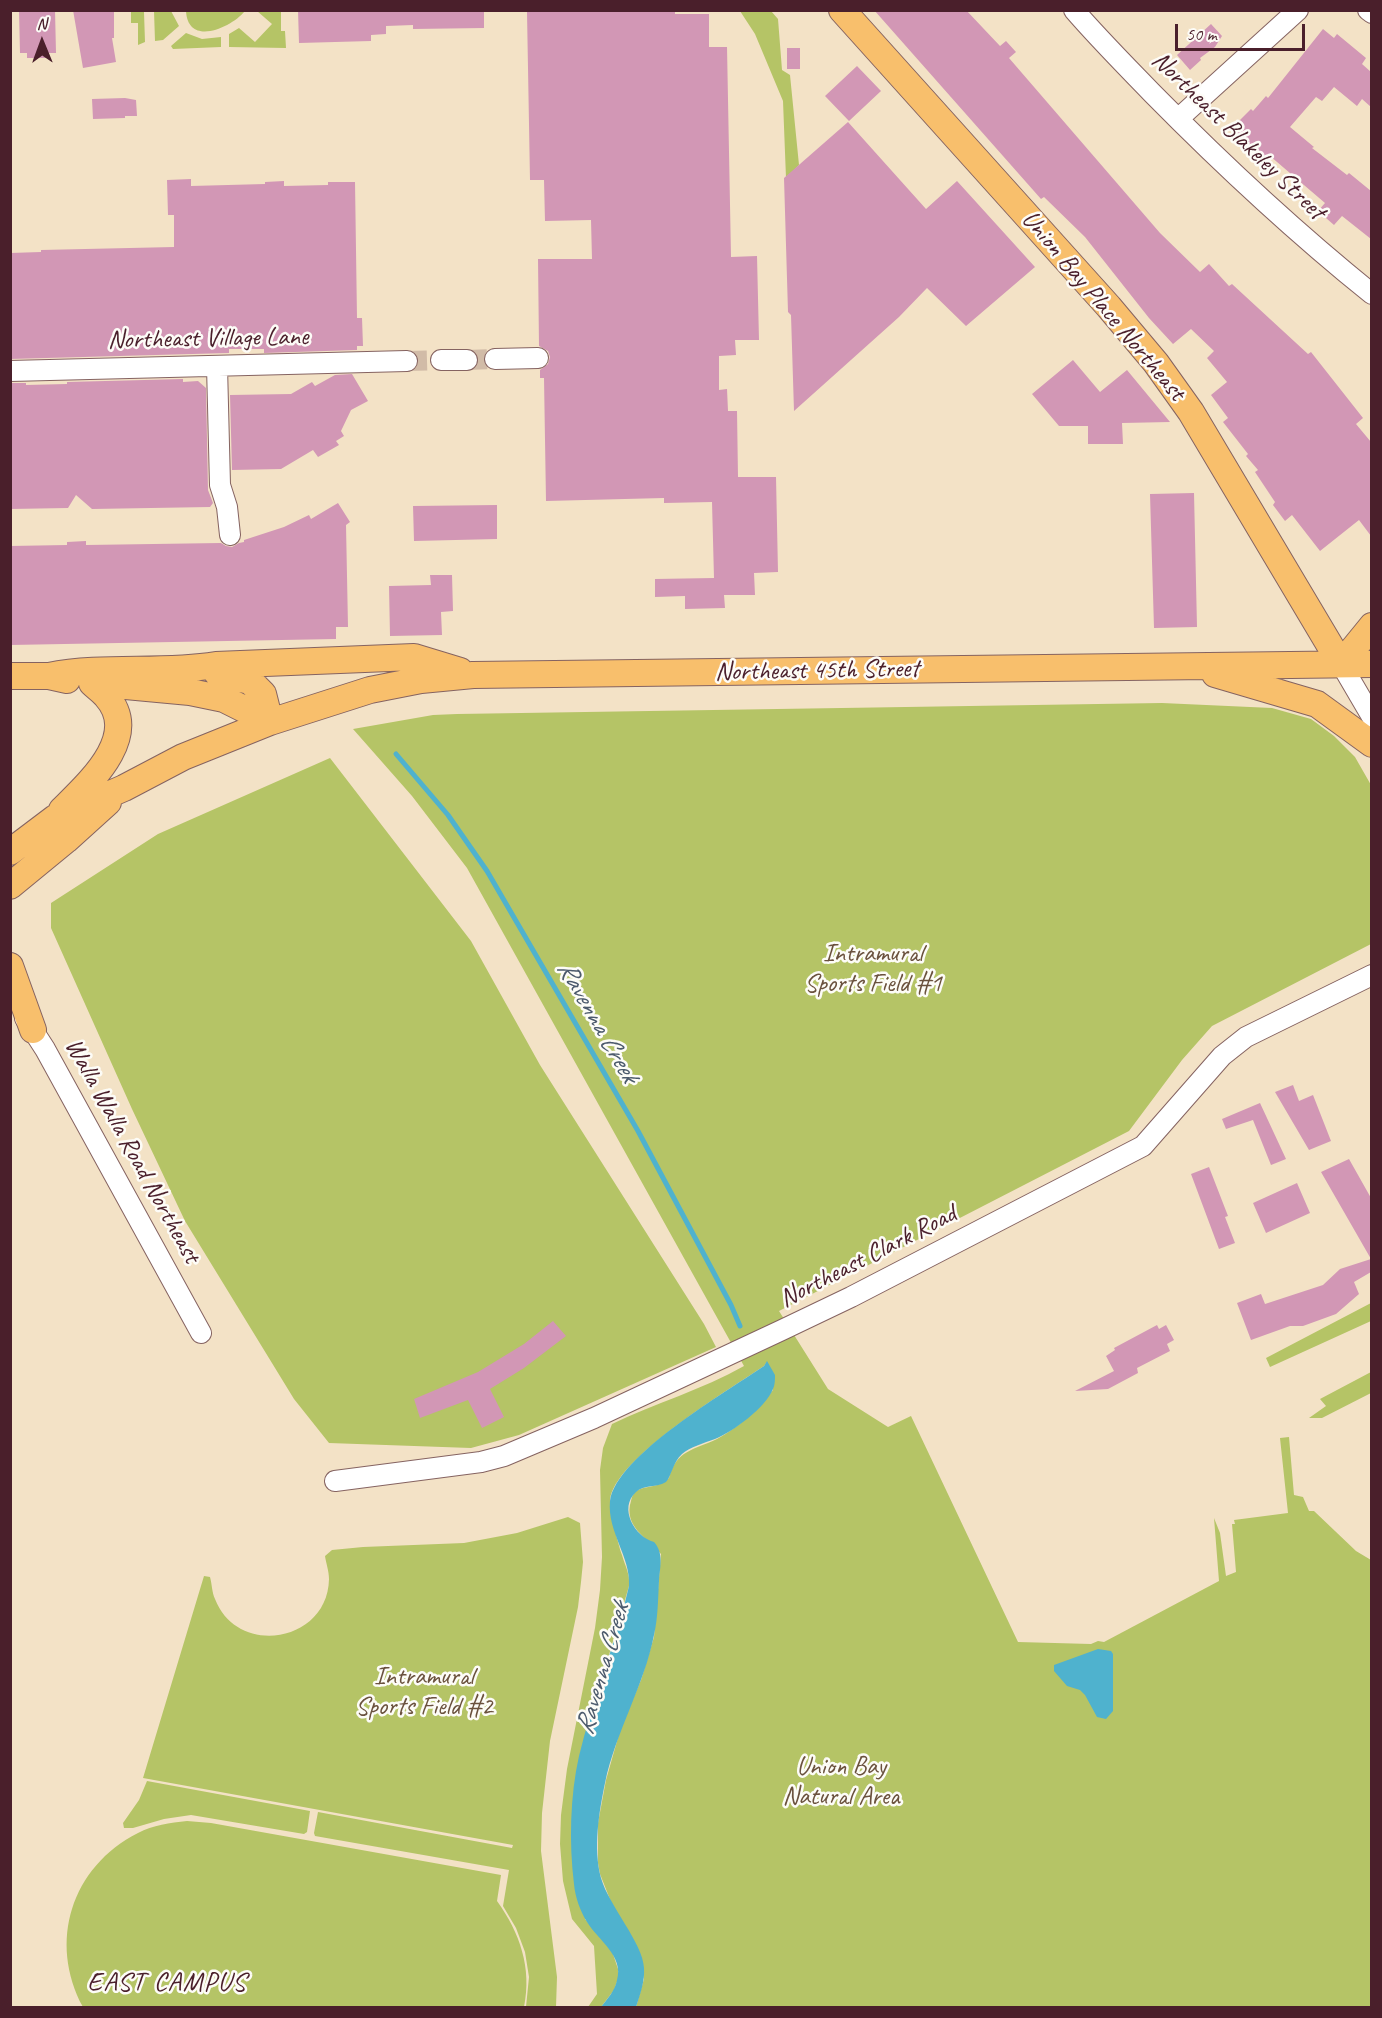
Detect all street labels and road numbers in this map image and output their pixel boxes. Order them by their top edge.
street label: Northeast Blakeley Street [1145,45,1331,227]
street label: Union Bay Place Northeast [1014,204,1192,408]
street label: Northeast Village Lane [107,322,309,356]
street label: Northeast 45th Street [715,654,919,688]
street label: Walla Walla Road Northeast [57,1033,207,1269]
street label: Northeast Clark Road [774,1199,962,1315]

